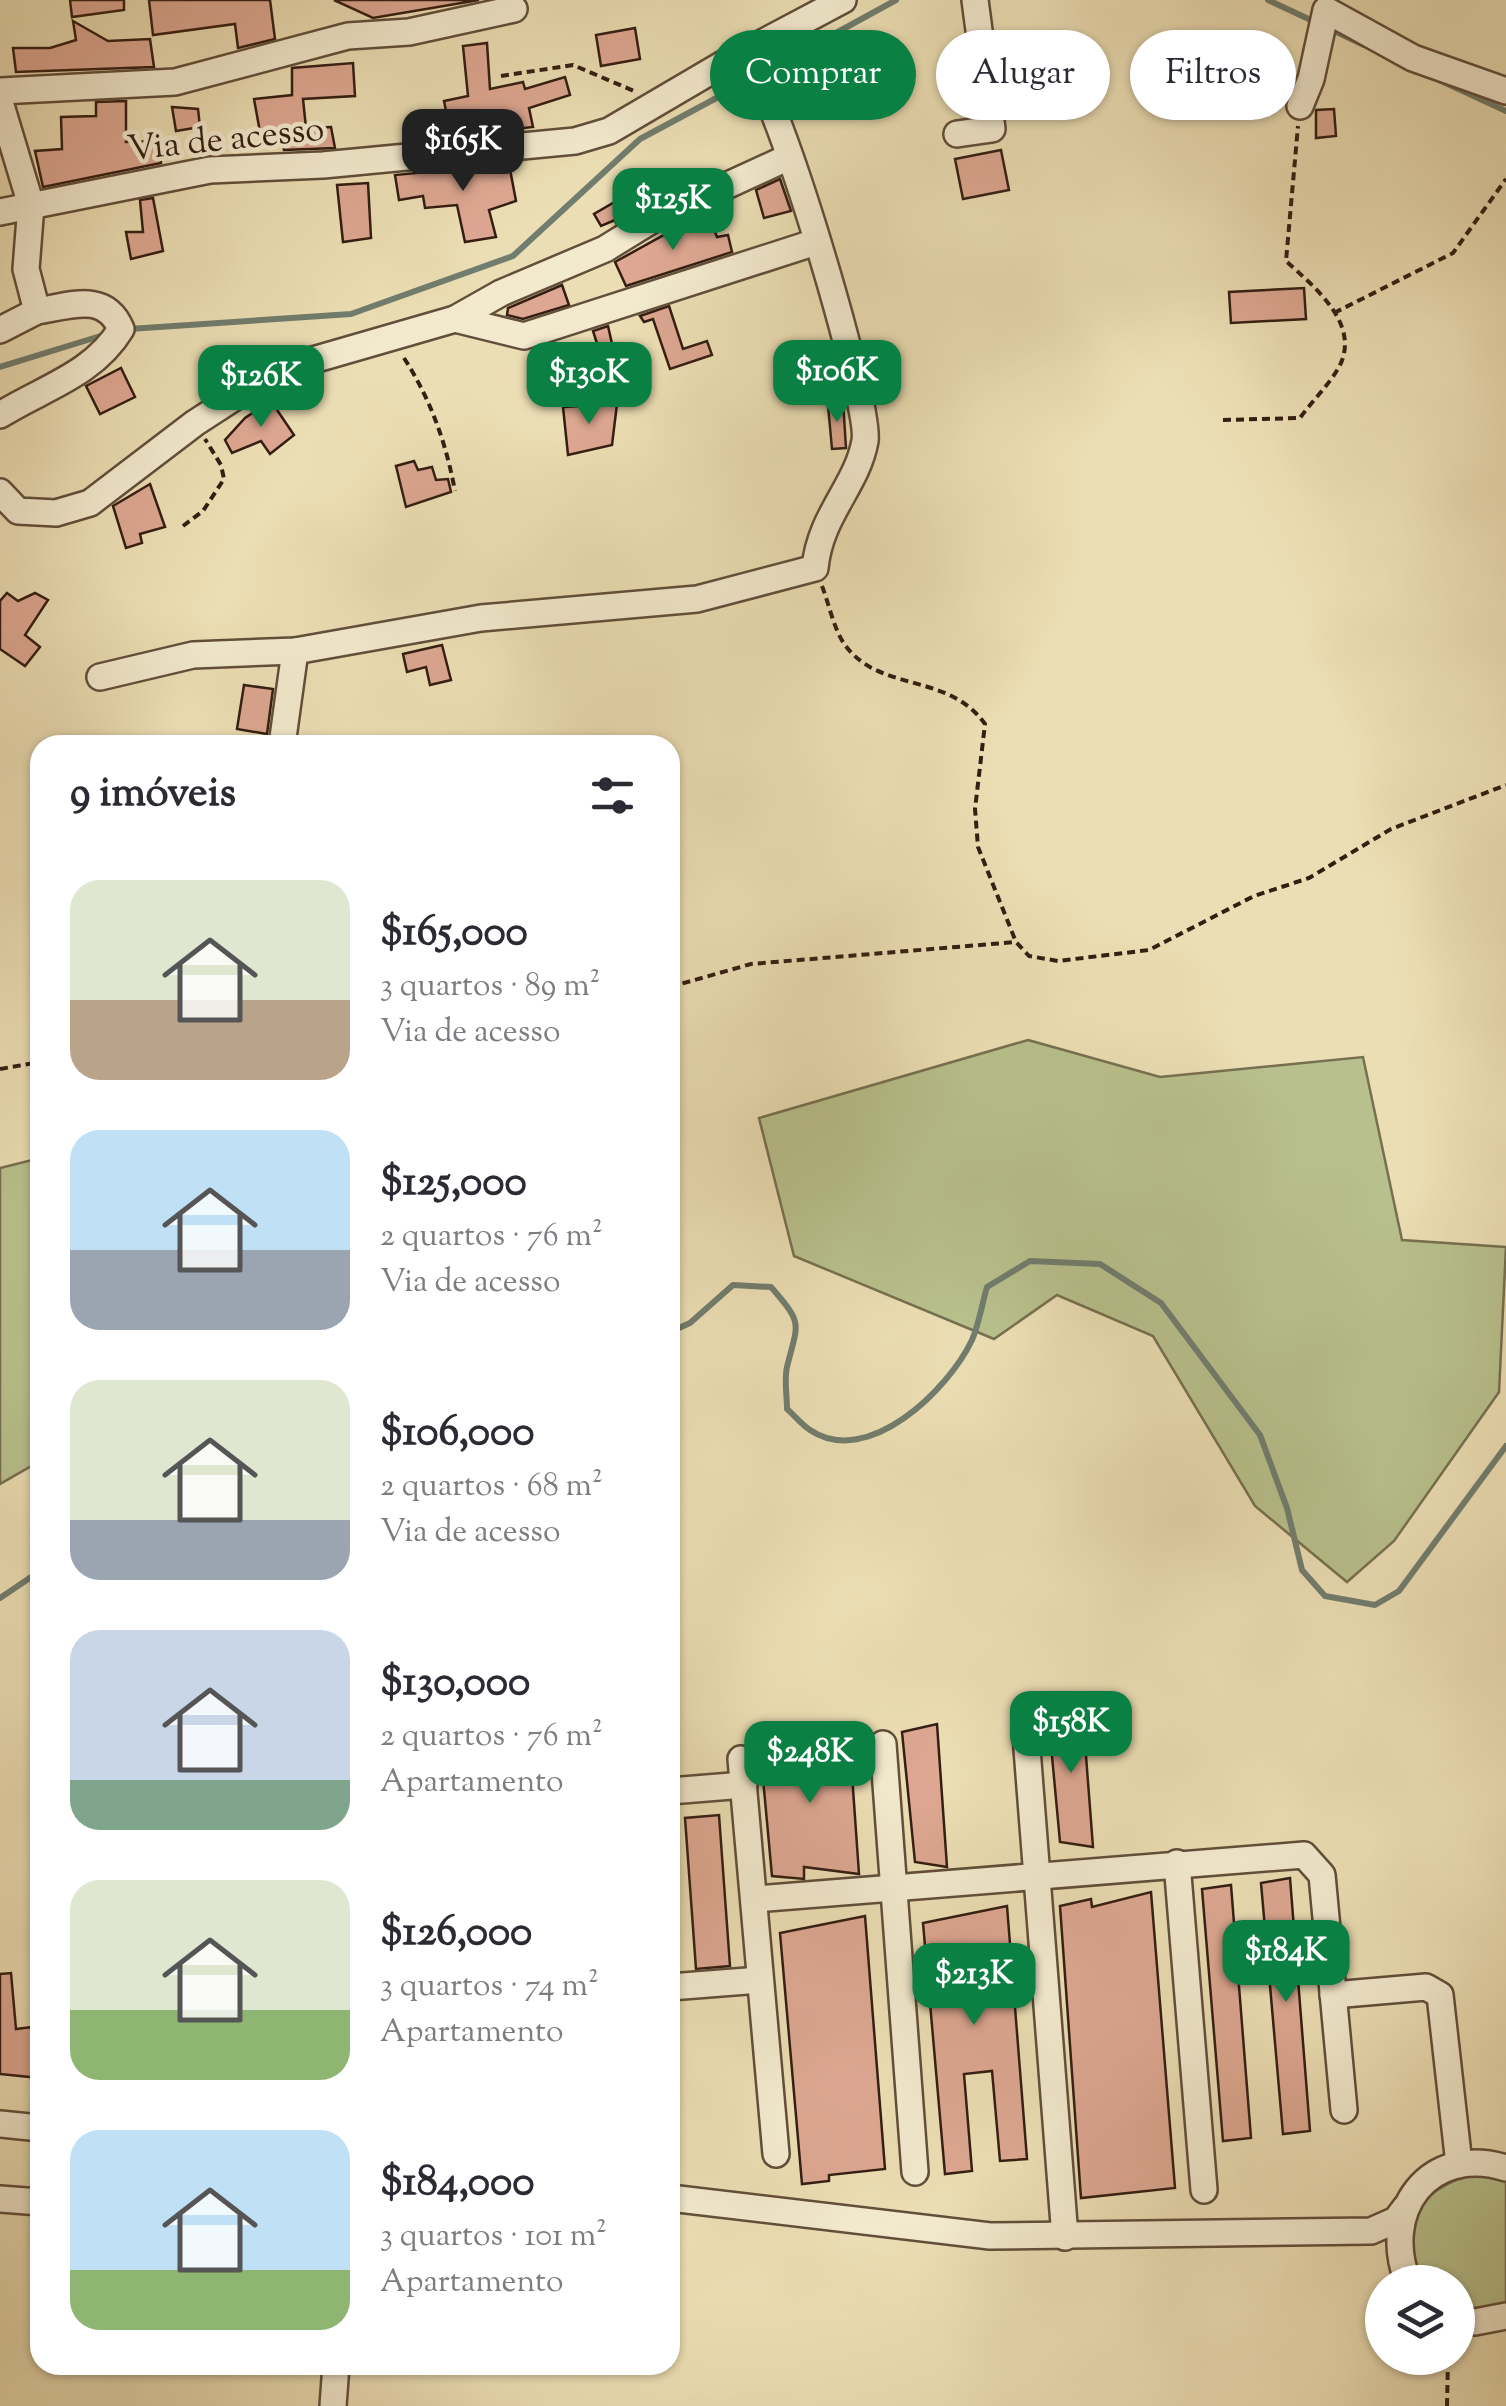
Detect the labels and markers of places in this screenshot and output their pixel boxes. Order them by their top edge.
pin: $165K [393,109,533,194]
pin: $125K [603,168,743,253]
pin: $106K [767,340,907,425]
pin: $130K [519,342,659,427]
pin: $126K [191,345,331,430]
pin: $158K [1001,1691,1141,1776]
pin: $248K [740,1721,880,1806]
pin: $184K [1216,1920,1356,2005]
pin: $213K [904,1943,1044,2028]

